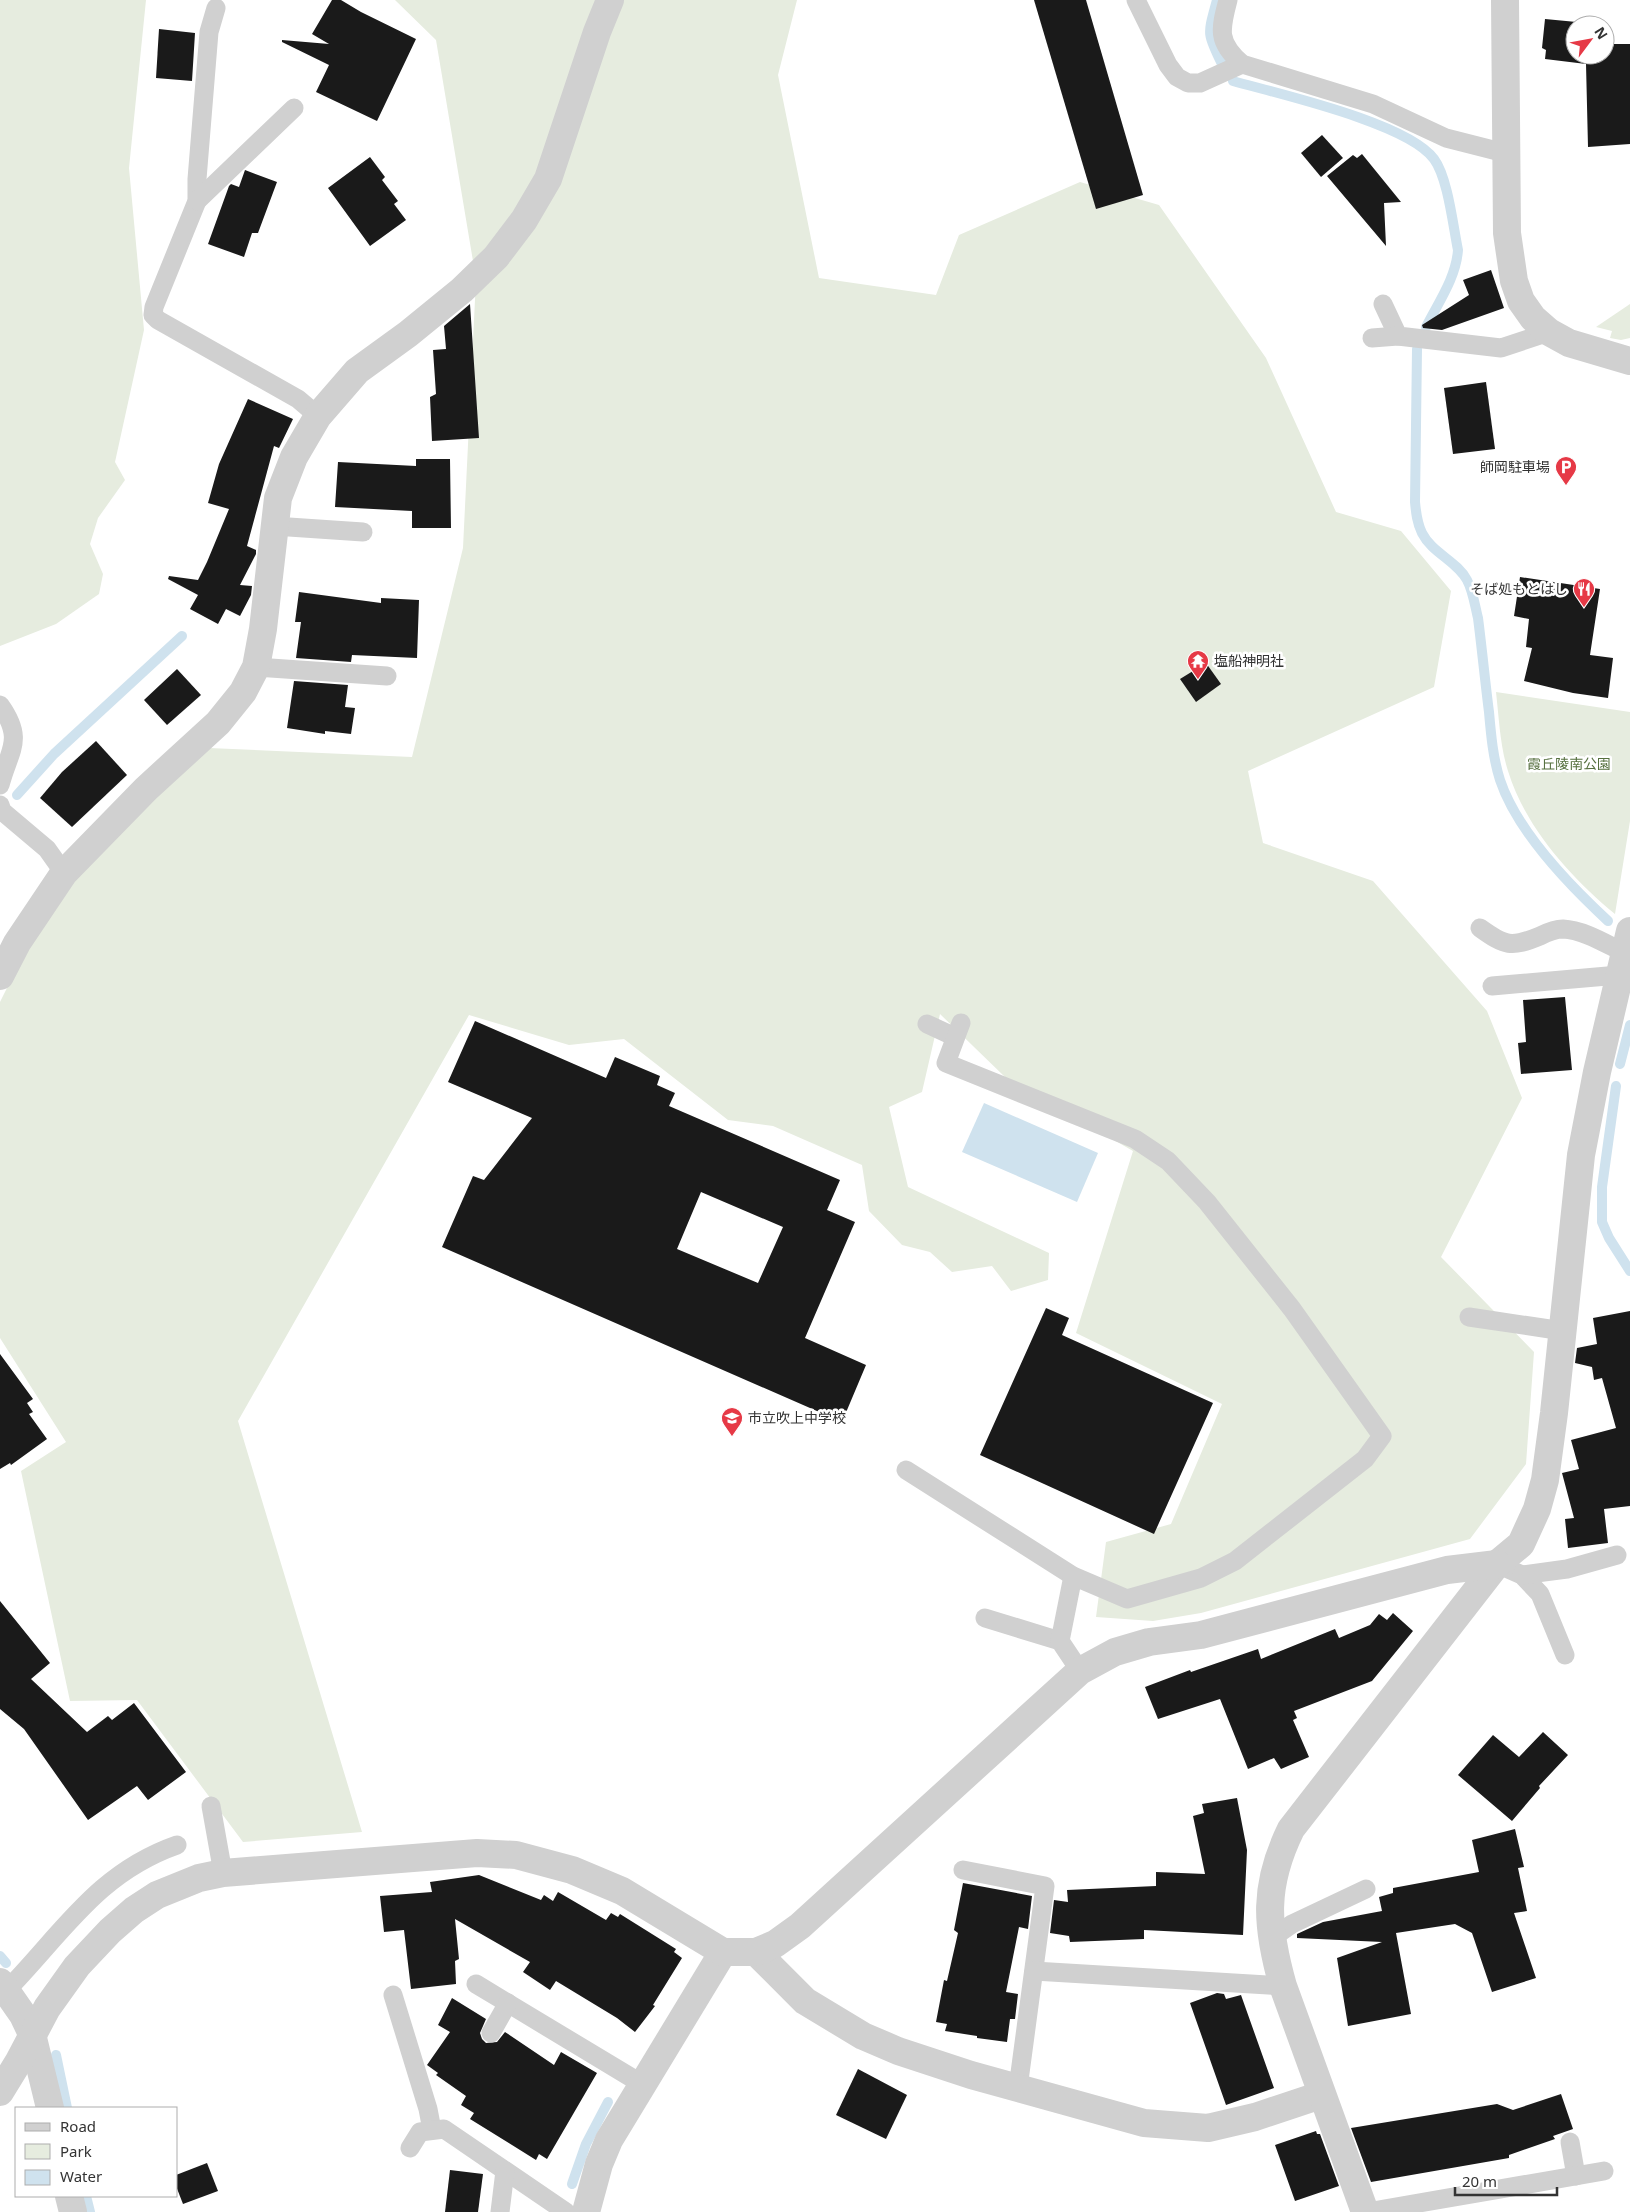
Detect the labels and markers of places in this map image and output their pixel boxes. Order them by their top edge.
parking icon: 師岡駐車場 [1554,455,1578,486]
place label: 師岡駐車場 [1480,457,1550,476]
restaurant icon: そば処もとはし [1572,577,1596,608]
place label: そば処もとはし [1470,579,1568,598]
temple icon: 塩船神明社 [1186,649,1210,680]
place label: 塩船神明社 [1214,651,1284,670]
school or university icon: 市立吹上中学校 [720,1406,744,1437]
place label: 市立吹上中学校 [748,1408,846,1427]

